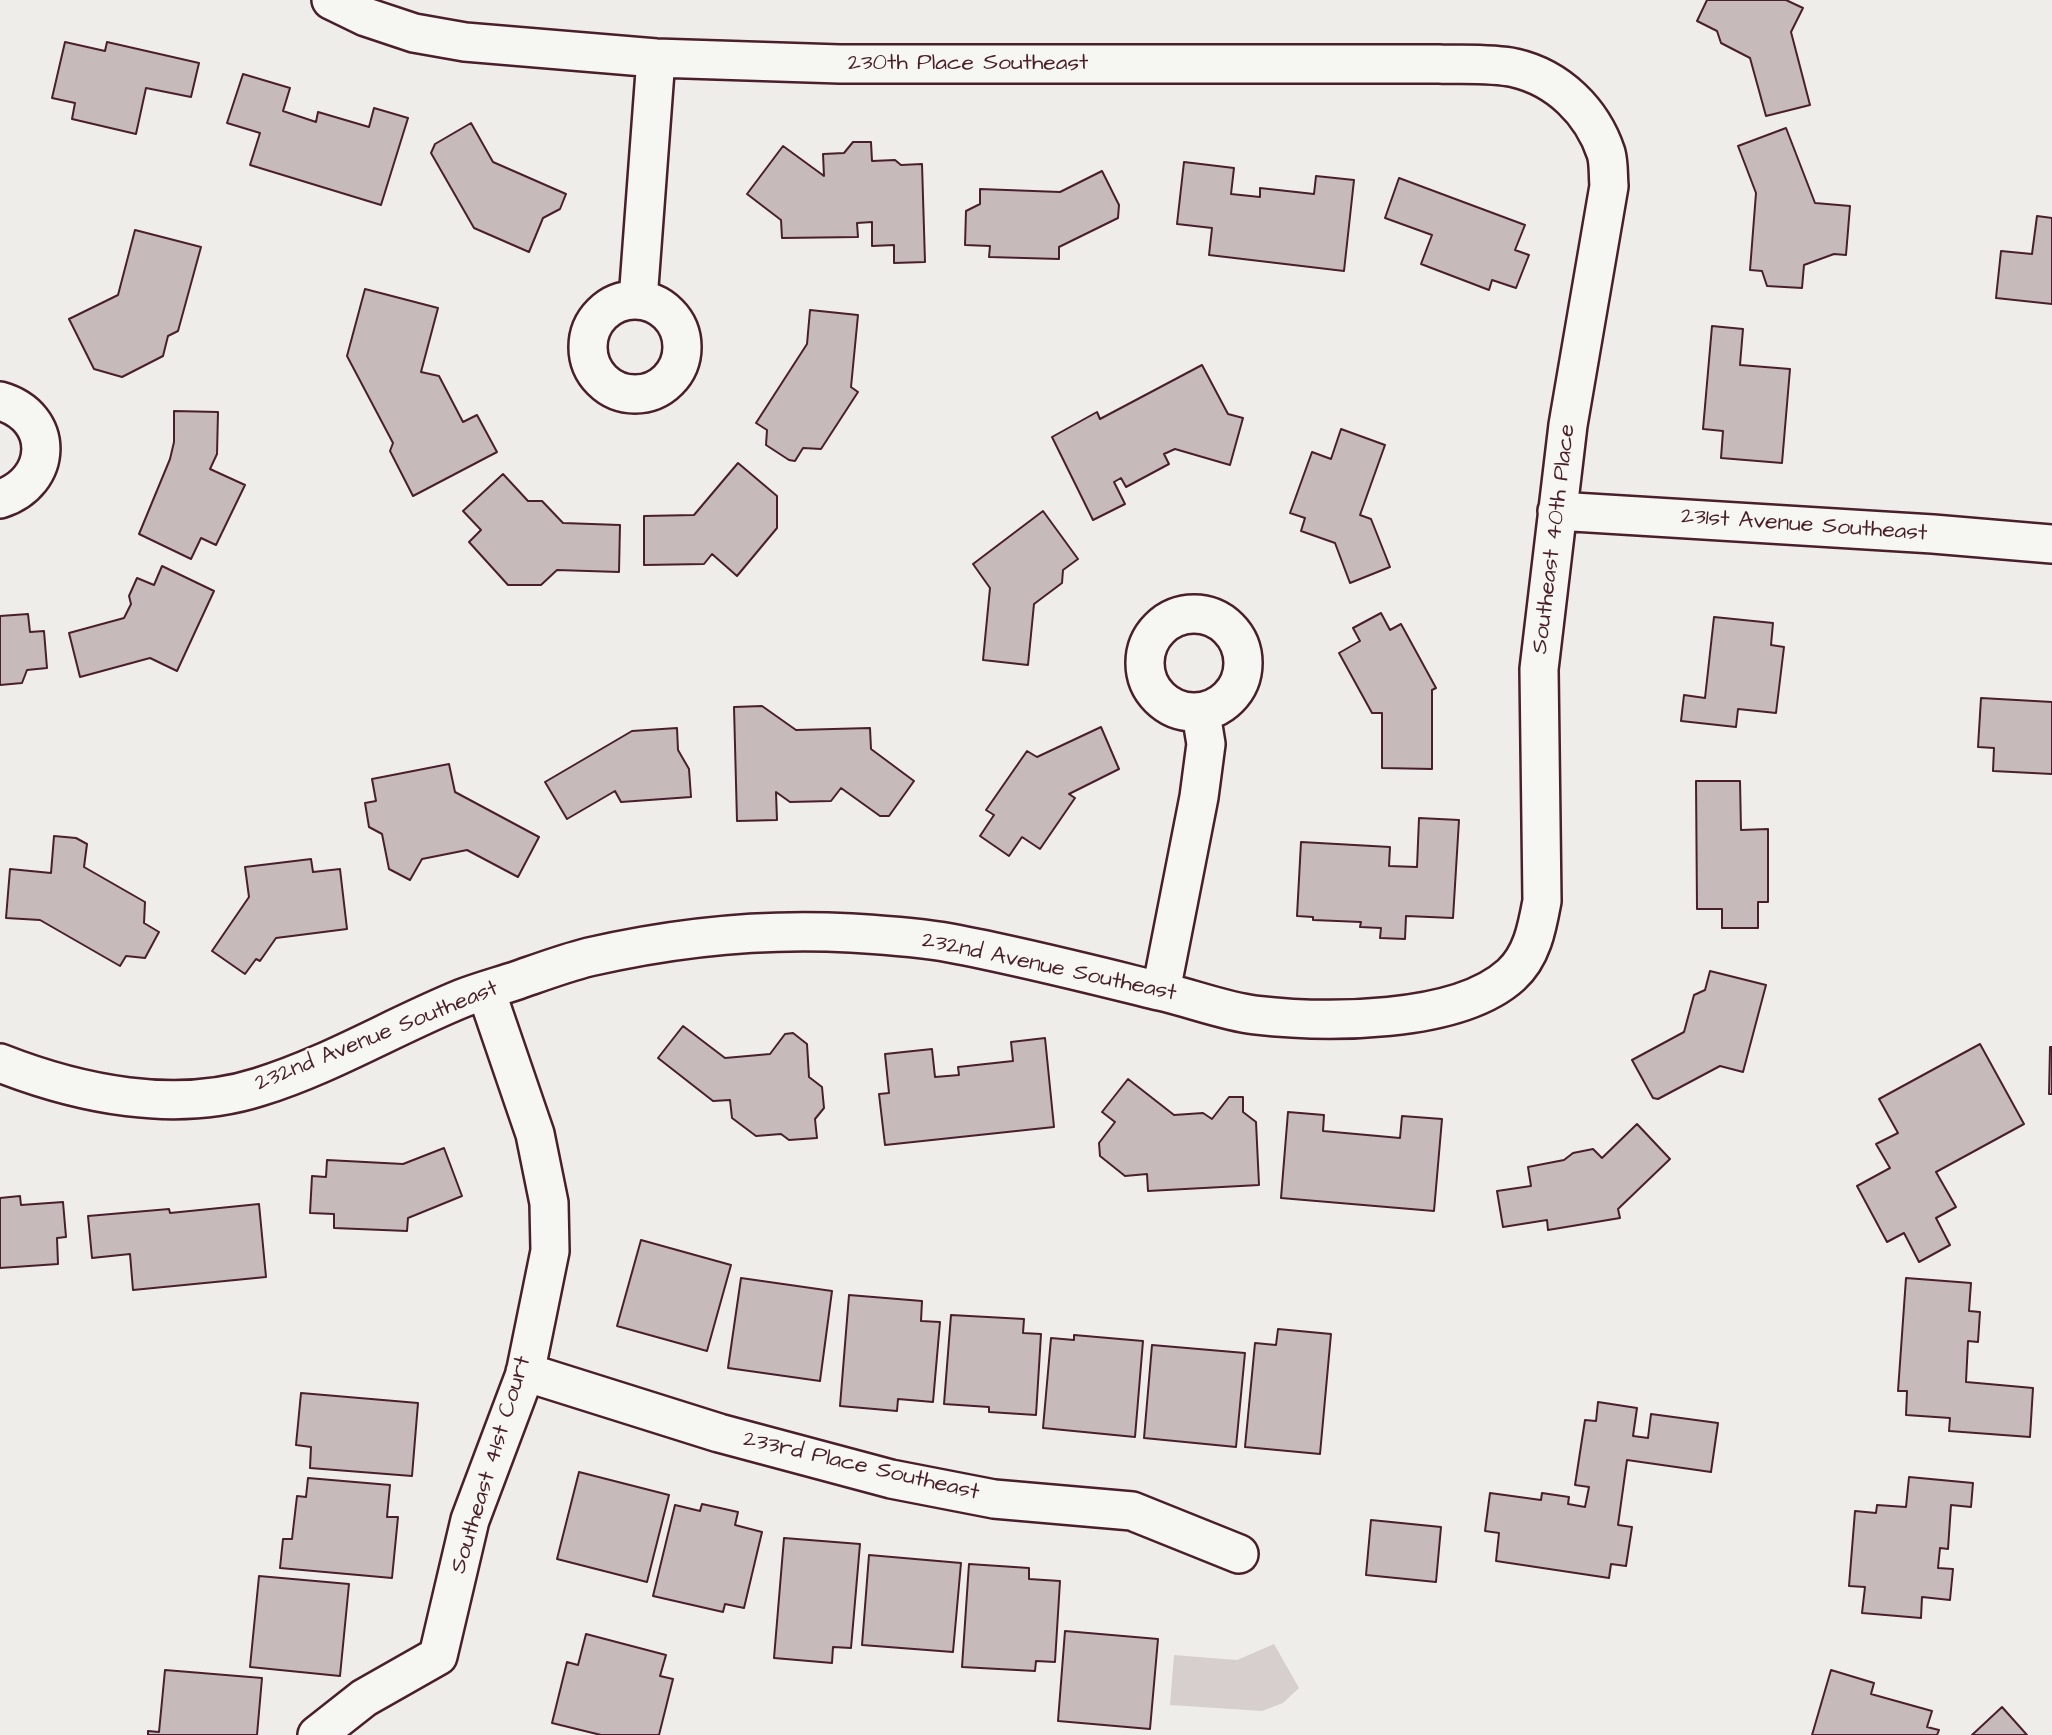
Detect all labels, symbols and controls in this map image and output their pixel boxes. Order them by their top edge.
street label: 230th Place Southeast [848,50,1088,78]
street label: Southeast 40th Place [1527,423,1583,655]
street label: 231st Avenue Southeast [1680,504,1928,548]
street label: 232nd Avenue Southeast [919,928,1179,1008]
street label: 232nd Avenue Southeast [252,976,502,1098]
street label: Southeast 41st Court [446,1353,538,1577]
street label: 233rd Place Southeast [740,1426,982,1508]

